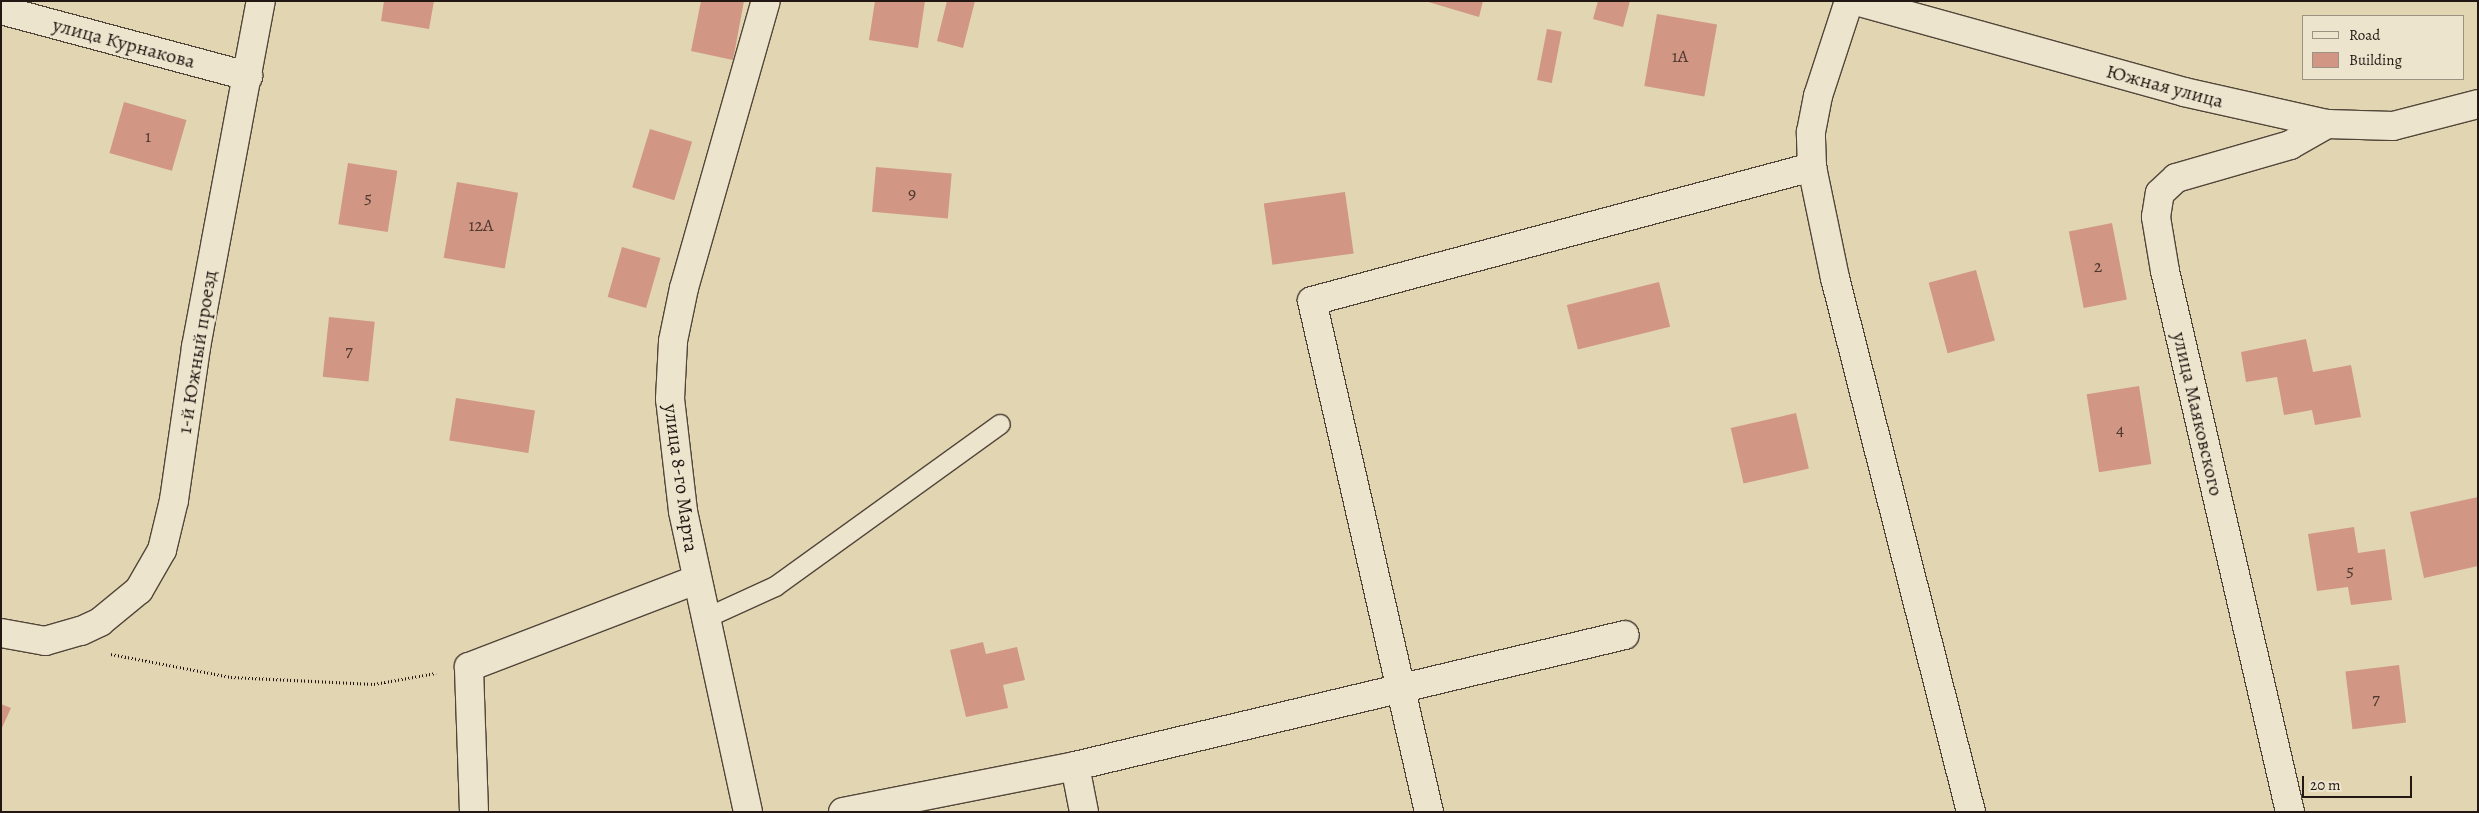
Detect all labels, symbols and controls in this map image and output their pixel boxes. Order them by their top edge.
street label: улица Курнакова [50,12,198,74]
legend [2302,15,2464,80]
text: Road [2349,25,2380,45]
house number: 1А [1672,45,1688,67]
text: Building [2349,50,2402,70]
street label: Южная улица [2104,59,2226,113]
house number: 1 [145,125,151,147]
house number: 9 [908,182,916,204]
house number: 5 [364,186,372,208]
house number: 12А [468,214,494,236]
house number: 2 [2094,255,2102,277]
street label: 1-й Южный проезд [172,268,222,436]
street label: улица Маяковского [2167,330,2229,498]
house number: 7 [345,339,353,361]
street label: улица 8-го Марта [659,402,703,554]
house number: 4 [2116,418,2124,440]
house number: 5 [2346,559,2354,581]
house number: 7 [2372,687,2380,709]
scale bar [2304,766,2414,798]
text: 20 m [2310,775,2341,795]

